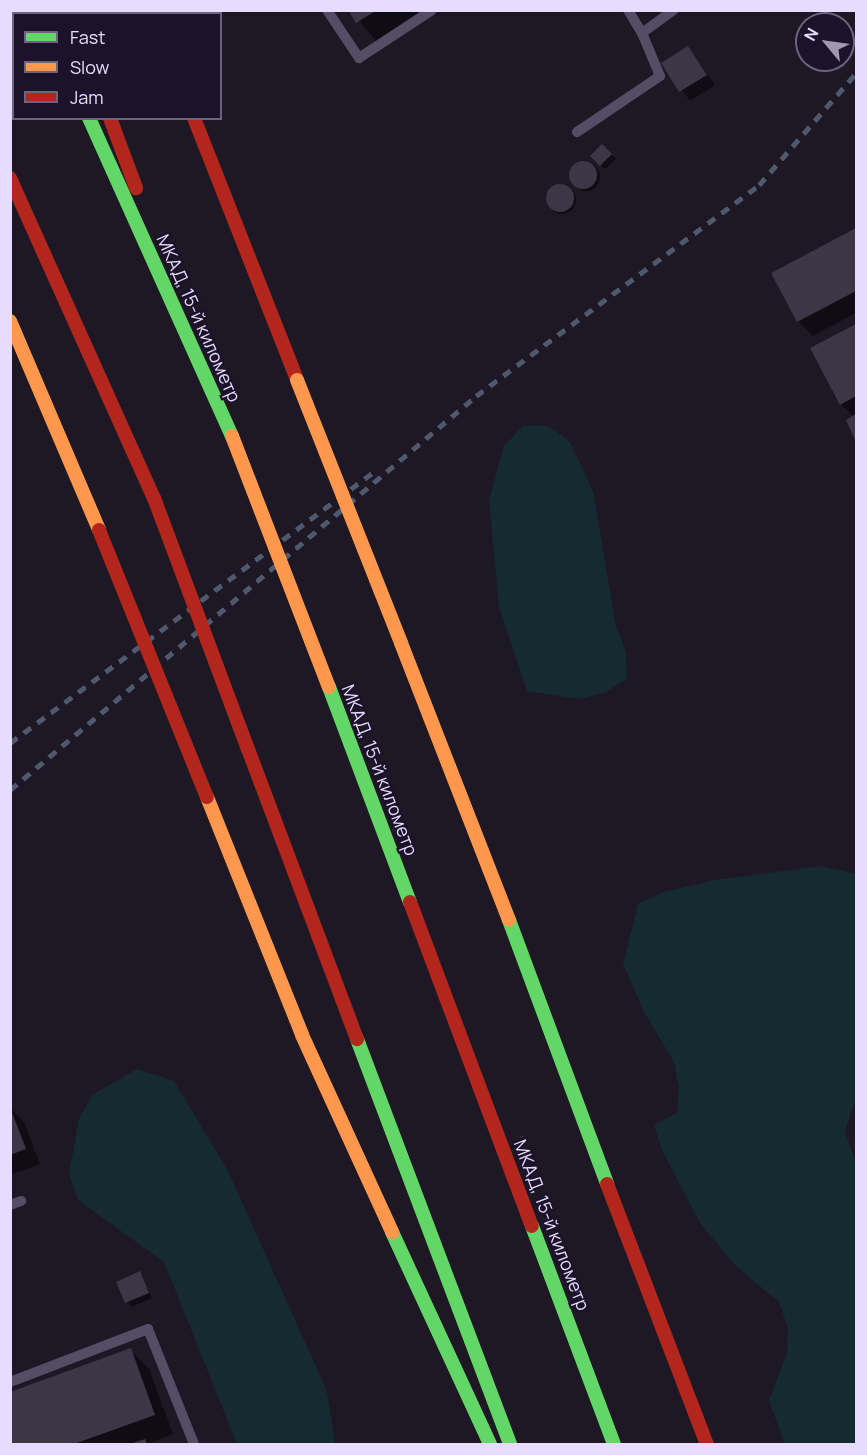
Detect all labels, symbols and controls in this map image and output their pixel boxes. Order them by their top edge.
legend [12,12,222,120]
north arrow [795,12,855,72]
text: N [799,24,823,45]
text: Fast [70,25,105,49]
text: Slow [70,55,109,79]
text: Jam [70,85,104,109]
street label: МКАД, 15-й километр [152,231,246,405]
street label: МКАД, 15-й километр [337,682,423,858]
street label: МКАД, 15-й километр [509,1137,595,1313]

